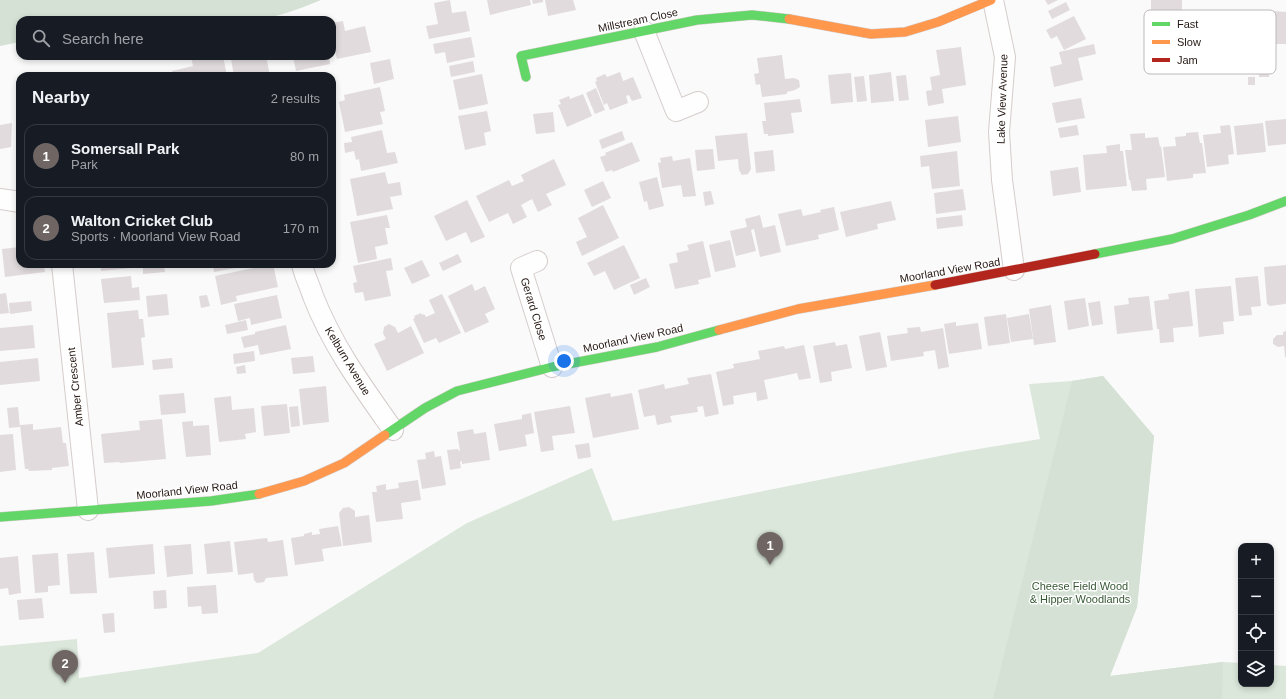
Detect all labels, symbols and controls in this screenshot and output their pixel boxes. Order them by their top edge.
street label: Millstream Close [597,6,679,34]
legend [1144,10,1276,74]
search box [16,16,336,60]
text: Fast [1177,18,1198,30]
icon: search [30,27,52,49]
text: Search here [62,30,144,47]
text: Slow [1177,36,1201,48]
street label: Lake View Avenue [994,54,1010,144]
text: Jam [1177,54,1198,66]
text: Nearby [32,88,90,107]
text: 2 results [271,91,320,106]
text: Somersall Park [71,140,179,157]
text: 1 [42,149,50,164]
text: 80 m [290,149,319,164]
text: Park [71,157,98,172]
text: Walton Cricket Club [71,212,213,229]
text: 2 [42,221,50,236]
text: 170 m [283,221,319,236]
text: Sports · Moorland View Road [71,229,241,244]
street label: Moorland View Road [899,255,1001,285]
street label: Gerard Close [519,276,549,342]
street label: Moorland View Road [582,322,684,354]
street label: Kelburn Avenue [323,325,373,397]
street label: Amber Crescent [65,347,85,427]
your location [554,351,574,371]
street label: Moorland View Road [136,479,238,501]
pin: 1 [757,532,783,565]
map controls [1238,543,1274,687]
button: + [1238,543,1274,579]
button: − [1238,579,1274,615]
park label: Cheese Field Wood & Hipper Woodlands [1030,580,1131,605]
button: locate [1238,615,1274,651]
pin: 2 [52,650,78,683]
button: layers [1238,651,1274,687]

